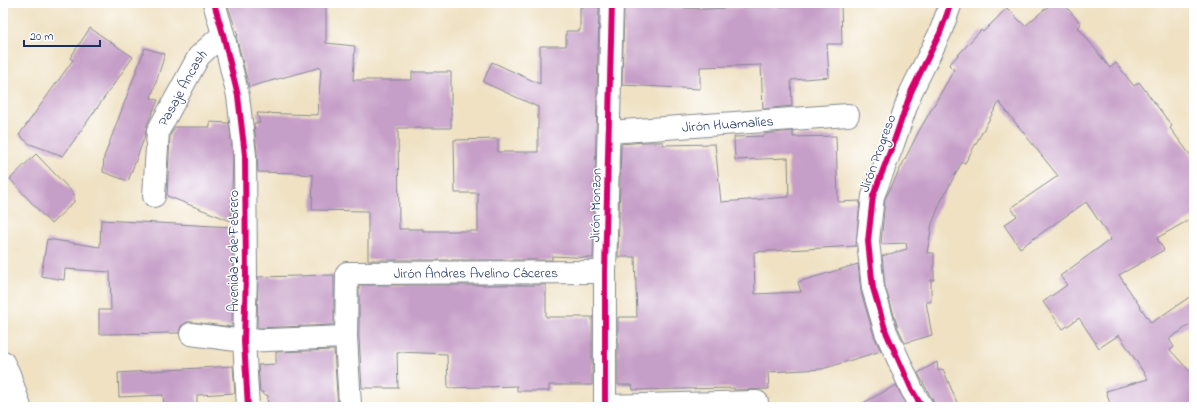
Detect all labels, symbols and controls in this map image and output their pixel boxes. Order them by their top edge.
scale bar [24,22,100,48]
text: 20 m [30,28,53,46]
street label: Pasaje Áncash [154,45,212,130]
street label: Jirón Huamalíes [681,111,774,139]
street label: Jirón Progreso [855,112,903,196]
street label: Jirón Monzon [585,168,608,242]
street label: Avenida 2 de Febrero [224,190,245,312]
street label: Jirón Ándres Avelino Cáceres [394,263,558,285]

